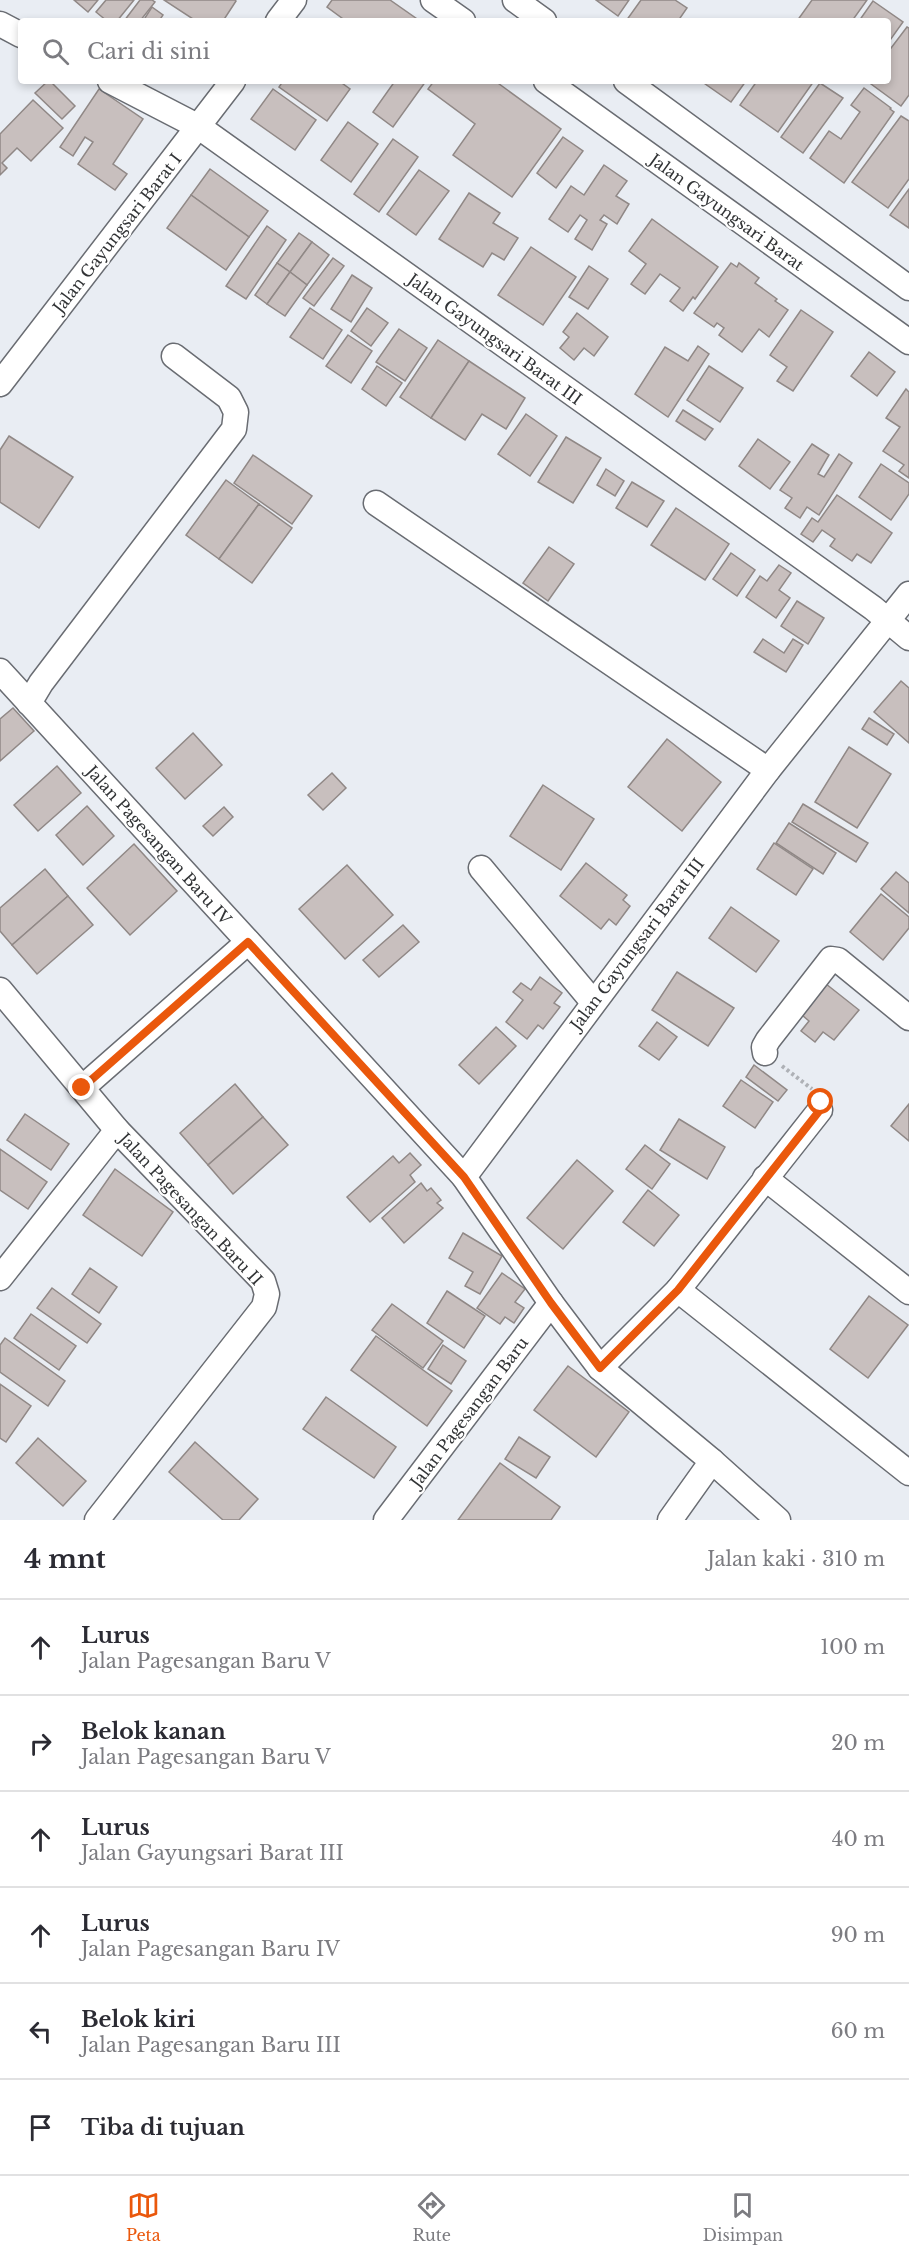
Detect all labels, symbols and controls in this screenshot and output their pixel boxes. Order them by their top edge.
search box [18,18,891,84]
icon: search [39,35,72,68]
text: Cari di sini [87,38,210,65]
street label: Jalan Gayungsari Barat [644,148,808,275]
street label: Jalan Gayungsari Barat I [47,149,186,318]
street label: Jalan Gayungsari Barat III [402,268,586,409]
street label: Jalan Pagesangan Baru IV [81,760,236,929]
street label: Jalan Gayungsari Barat III [565,854,708,1036]
route end [68,1074,94,1100]
route start [807,1088,833,1114]
street label: Jalan Pagesangan Baru II [114,1127,267,1289]
street label: Jalan Pagesangan Baru [405,1333,532,1493]
text: 4 mnt [24,1543,106,1575]
text: Jalan kaki · 310 m [707,1547,885,1571]
text: Lurus [81,1622,150,1649]
icon: ahead [24,1631,57,1664]
text: 100 m [820,1635,885,1659]
text: Jalan Pagesangan Baru V [81,1649,331,1673]
text: Belok kanan [81,1718,226,1745]
icon: right [24,1727,57,1760]
text: 20 m [831,1731,885,1755]
text: Jalan Pagesangan Baru V [81,1745,331,1769]
text: Lurus [81,1814,150,1841]
icon: ahead [24,1823,57,1856]
text: 40 m [832,1827,885,1851]
text: Jalan Gayungsari Barat III [81,1841,344,1865]
text: Lurus [81,1910,150,1937]
icon: ahead [24,1919,57,1952]
text: 90 m [831,1923,885,1947]
text: Jalan Pagesangan Baru IV [81,1937,340,1961]
text: Belok kiri [81,2006,195,2033]
icon: left [24,2015,57,2048]
text: 60 m [831,2019,885,2043]
text: Jalan Pagesangan Baru III [81,2033,341,2057]
icon: arrive [24,2111,57,2144]
text: Tiba di tujuan [81,2114,245,2141]
tab: Peta [126,2189,161,2245]
tab: Rute [412,2189,451,2245]
tab: Disimpan [703,2189,783,2245]

